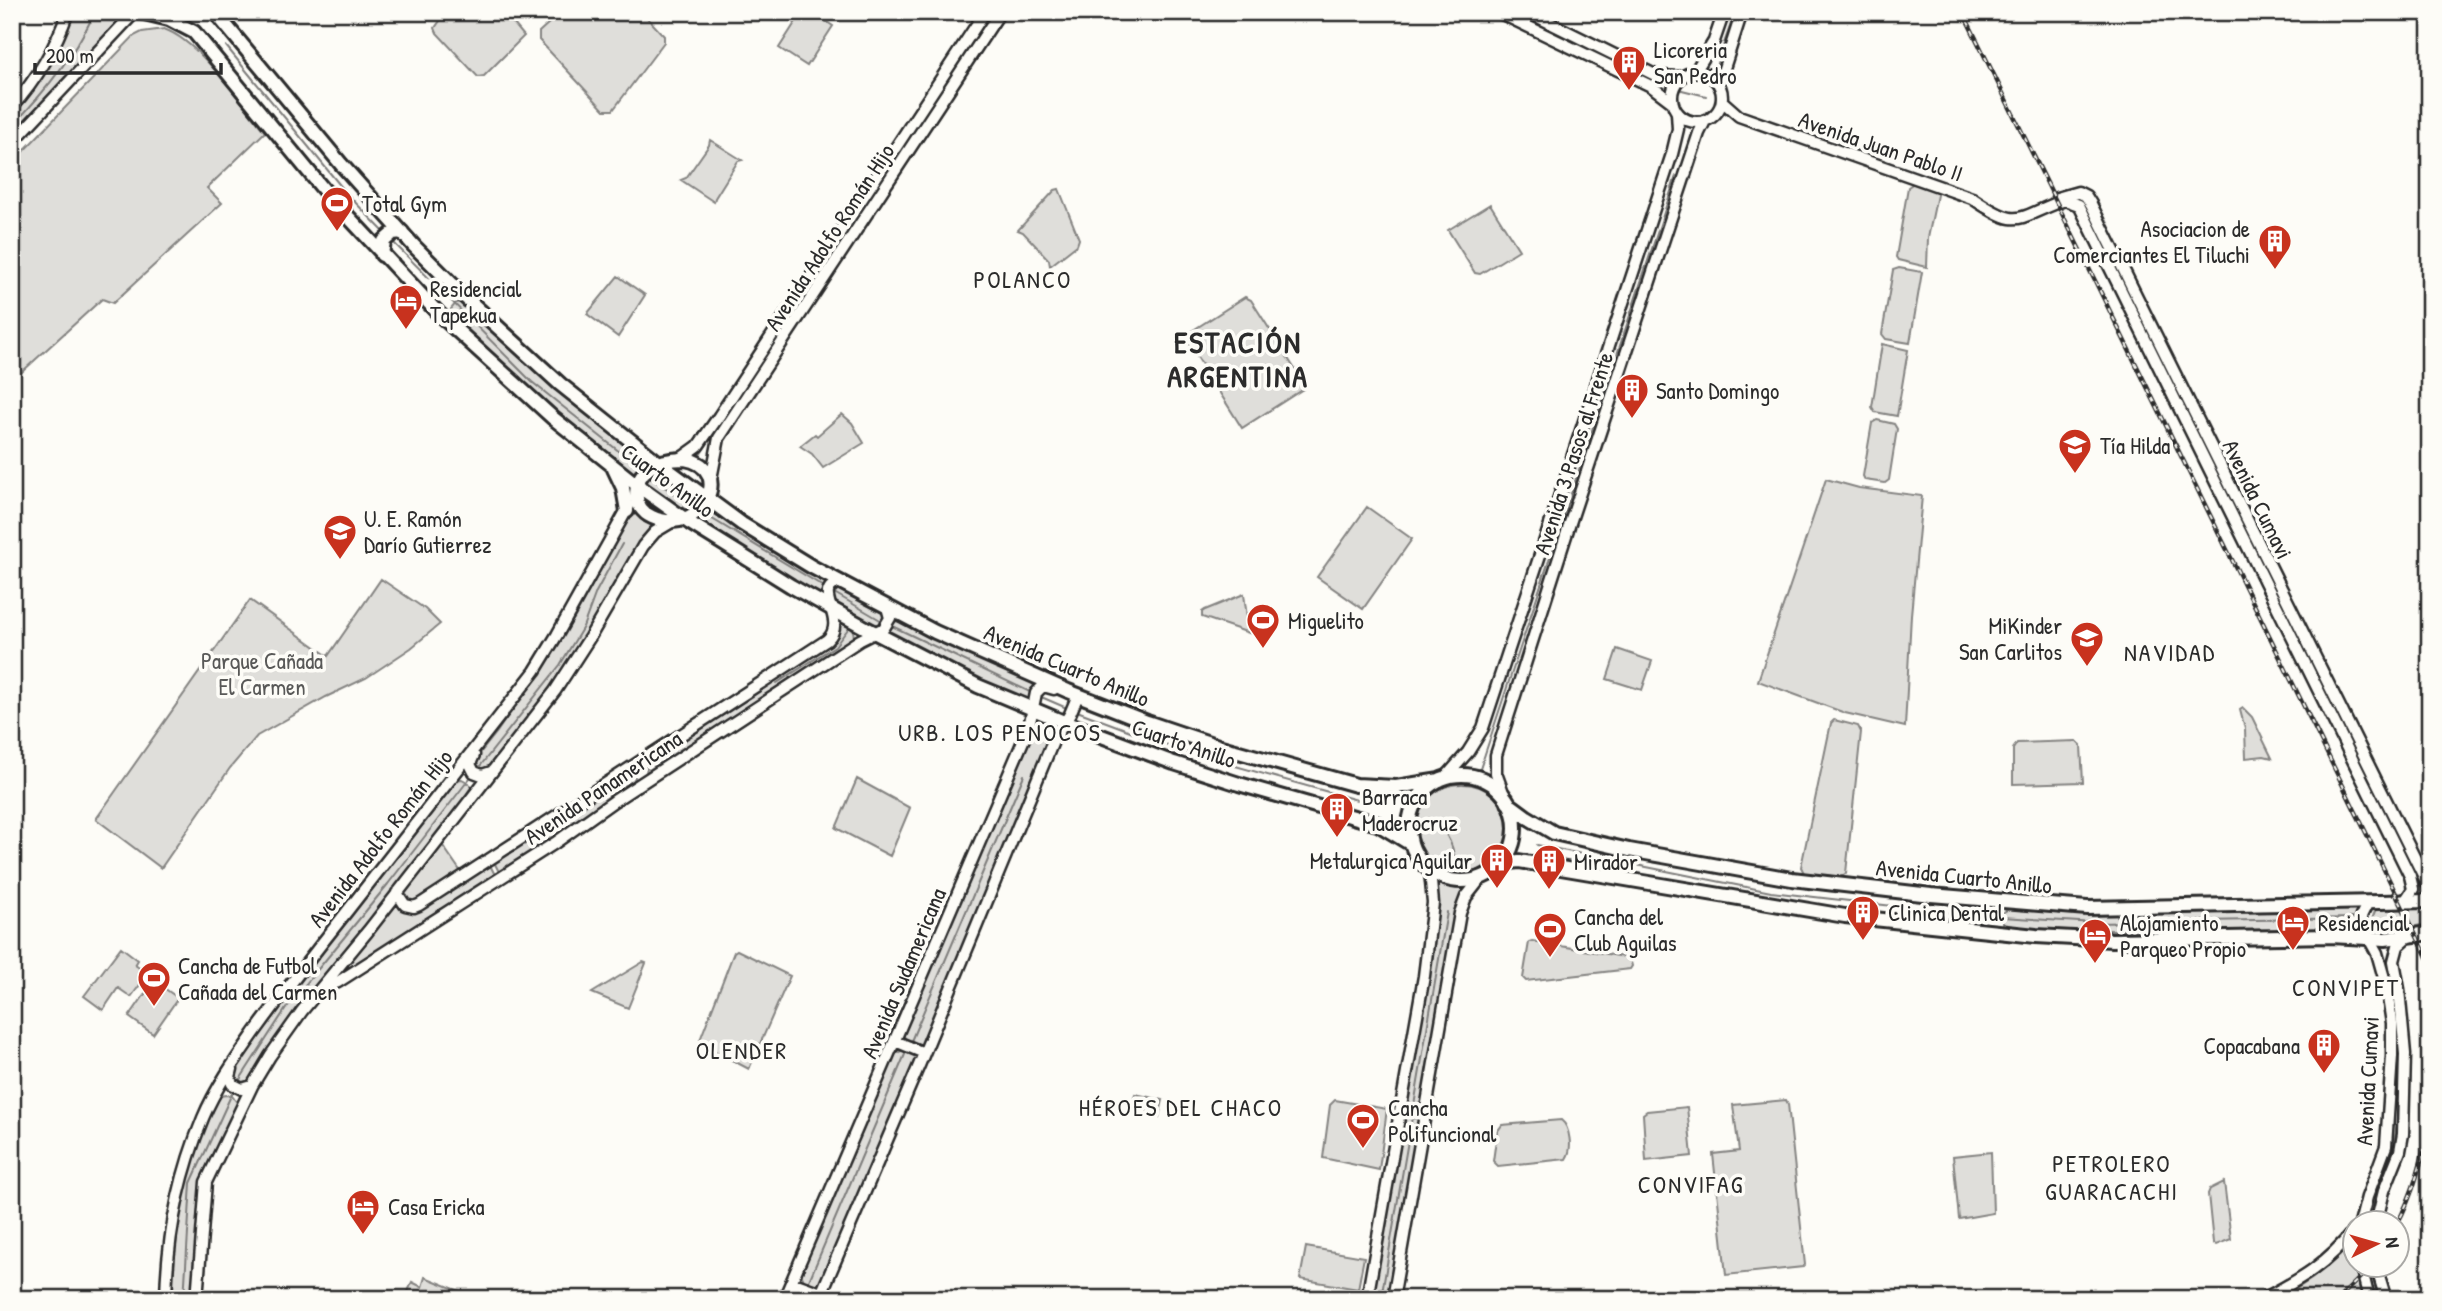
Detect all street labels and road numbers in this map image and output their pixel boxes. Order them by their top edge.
street label: Avenida Juan Pablo II [1795,103,1967,189]
street label: Avenida Adolfo Román Hijo [757,137,901,337]
street label: Avenida 3 Pasos al Frente [1526,348,1620,558]
street label: Avenida Cumavi [2216,434,2300,564]
street label: Cuarto Anillo [615,436,721,524]
street label: Avenida Cuarto Anillo [980,616,1154,714]
street label: Cuarto Anillo [1128,711,1240,775]
street label: Avenida Panamericana [518,723,688,851]
street label: Avenida Adolfo Román Hijo [301,743,459,933]
street label: Avenida Cuarto Anillo [1875,851,2053,901]
street label: Avenida Sudamericana [853,883,953,1063]
street label: Avenida Cumavi [2348,1016,2386,1146]

